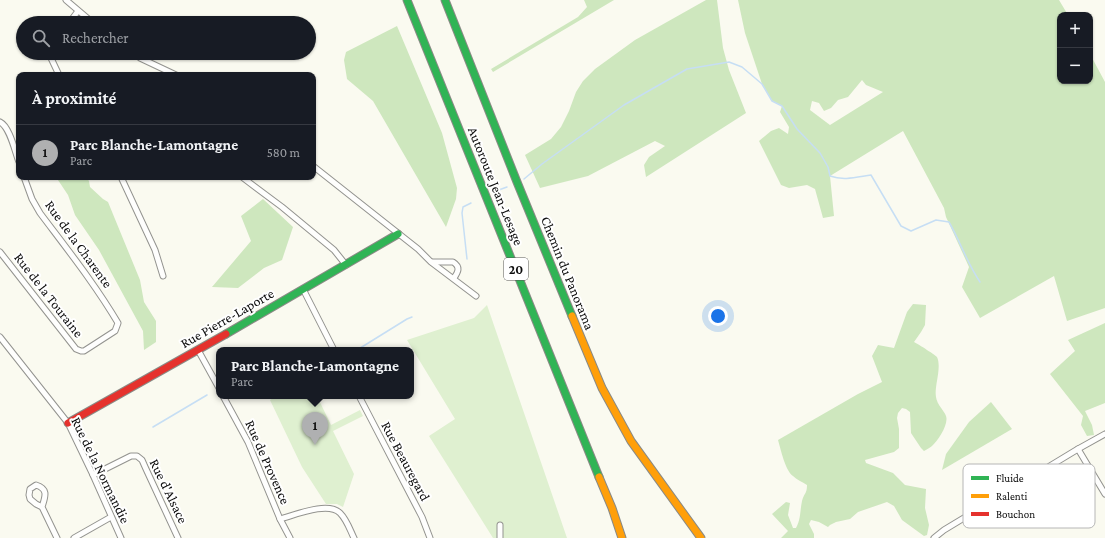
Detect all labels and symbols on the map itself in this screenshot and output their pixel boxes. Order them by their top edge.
street label: Autoroute Jean-Lesage [465,124,527,248]
street label: Rue de la Charente [42,197,116,291]
street label: Chemin du Panorama [538,214,598,333]
street label: Rue de la Touraine [11,250,87,340]
road number: 20 [504,258,528,280]
street label: Rue Pierre-Laporte [177,285,277,351]
your location [708,306,728,326]
pin: 1 [302,412,328,445]
street label: Rue de la Normandie [68,414,134,526]
street label: Rue de Provence [242,417,294,507]
street label: Rue Beauregard [378,419,434,504]
street label: Rue d'Alsace [147,456,191,526]
legend [963,464,1095,528]
text: Fluide [996,472,1024,484]
text: Ralenti [996,490,1027,502]
text: Bouchon [996,508,1035,520]

